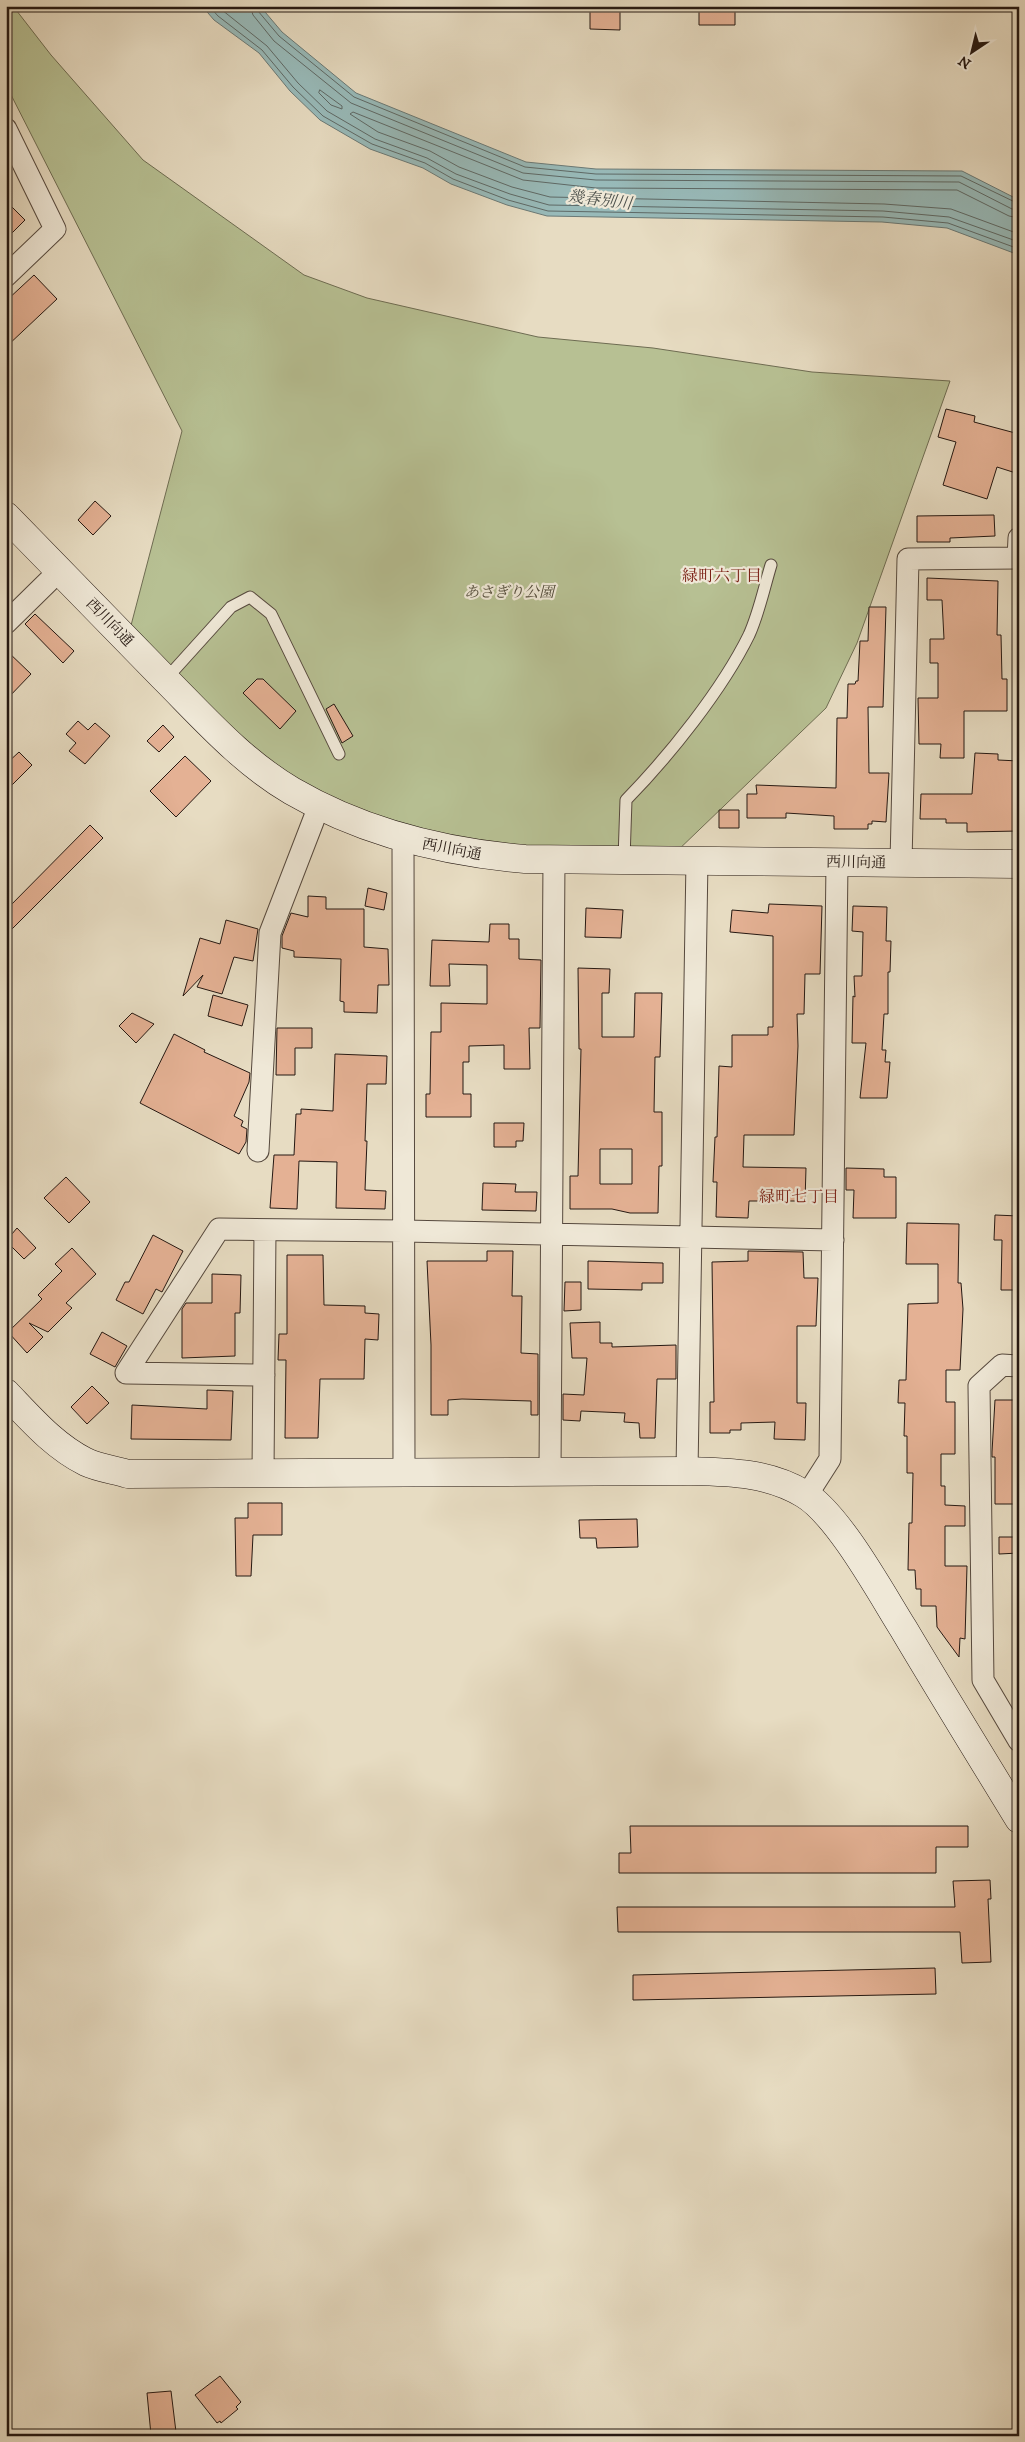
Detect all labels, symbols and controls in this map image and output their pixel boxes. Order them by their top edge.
north arrow [948,28,998,78]
text: N [955,51,975,73]
water label: 幾春別川 [567,186,635,214]
district label: 緑町六丁目 [682,566,762,586]
park label: あさぎり公園 [464,583,557,602]
street label: 西川向通 [82,594,137,651]
street label: 西川向通 [421,834,483,865]
street label: 西川向通 [826,852,886,873]
district label: 緑町七丁目 [759,1187,839,1207]

